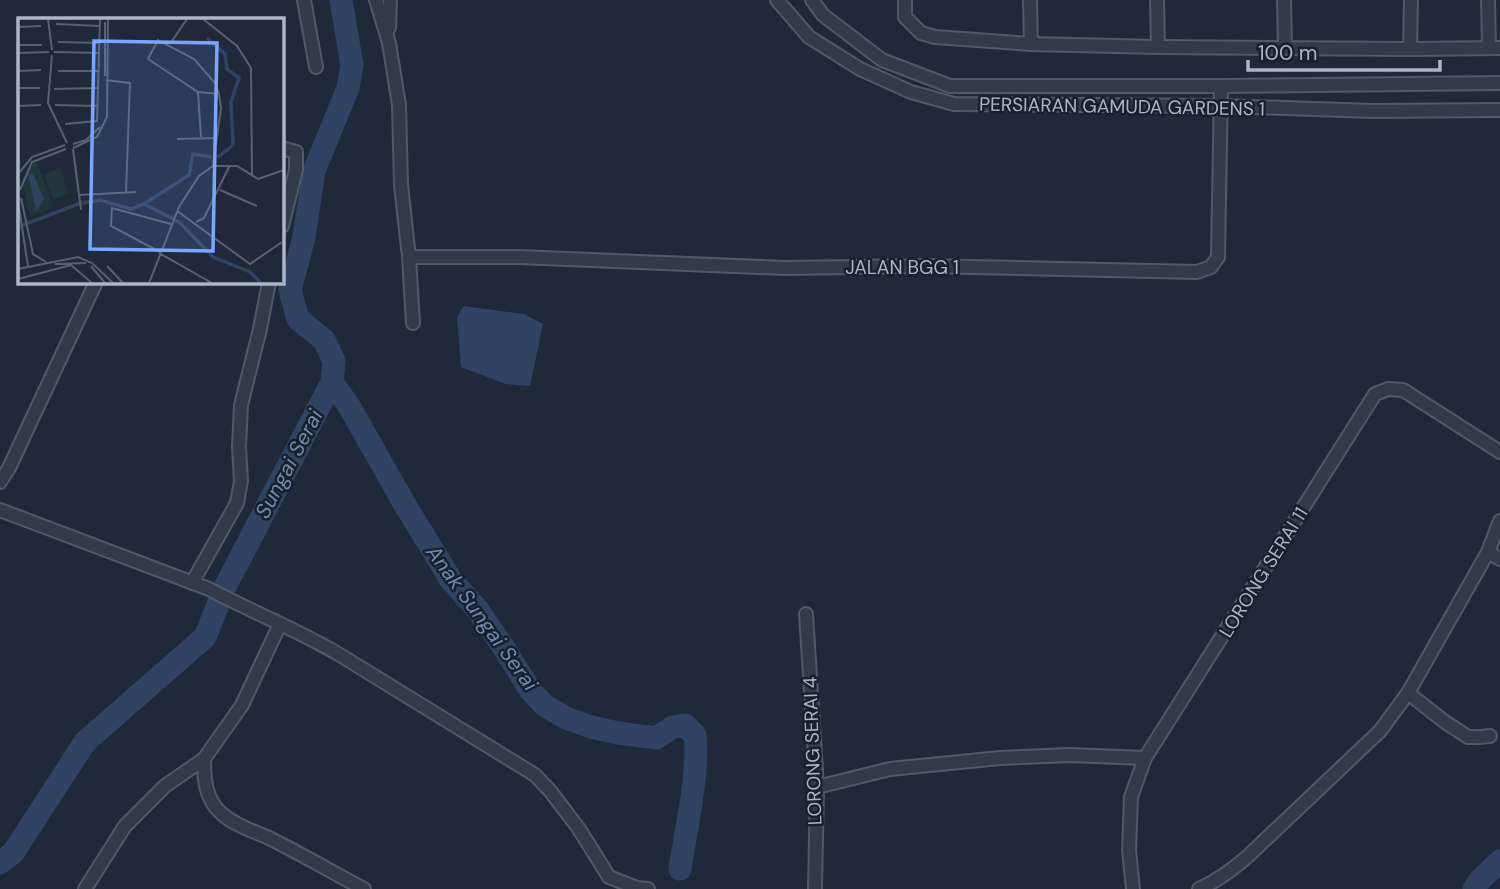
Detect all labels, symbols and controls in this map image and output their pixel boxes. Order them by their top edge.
inset map [18,18,284,284]
scale bar [1248,28,1440,72]
text: 100 m [1258,39,1318,67]
street label: PERSIARAN GAMUDA GARDENS 1 [979,92,1265,121]
street label: JALAN BGG 1 [845,255,959,280]
water label: Sungai Serai [249,404,330,523]
street label: LORONG SERAI 11 [1213,502,1314,642]
water label: Anak Sungai Serai [419,539,545,697]
street label: LORONG SERAI 4 [797,676,828,826]

